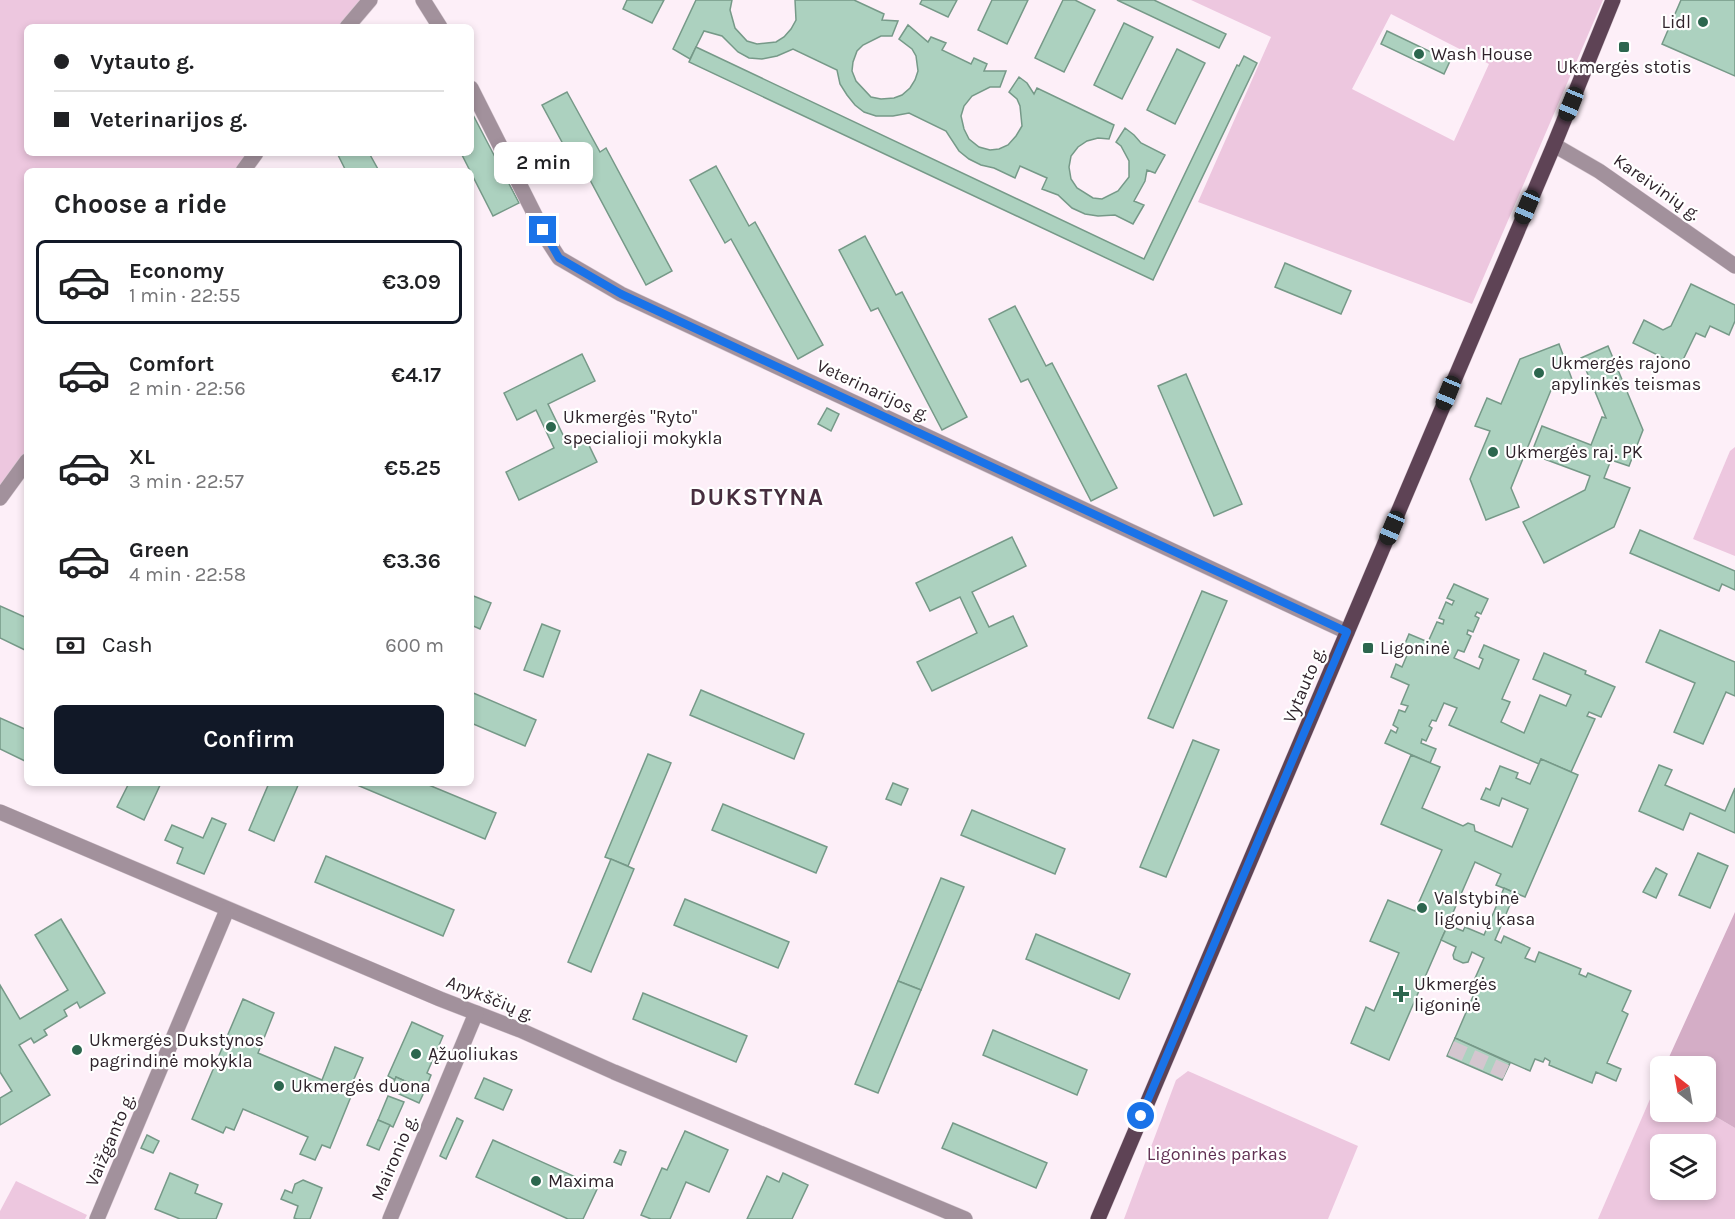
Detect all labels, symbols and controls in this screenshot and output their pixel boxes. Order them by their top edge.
place label: Lidl [1662,11,1691,33]
marker: Lidl [1696,15,1710,29]
marker: Ukmergės stotis [1617,40,1631,54]
place label: Wash House [1431,43,1533,65]
marker: Wash House [1412,47,1426,61]
text: Vytauto g. [90,49,194,75]
place label: Ukmergės stotis [1557,56,1692,78]
car [1556,84,1586,124]
text: Veterinarijos g. [90,107,247,133]
callout: 2 min [494,143,592,185]
street label: Kareivinių g. [1609,149,1705,225]
text: 2 min [516,151,571,174]
car [1512,187,1542,227]
text: Choose a ride [54,188,227,220]
route end [529,216,556,243]
icon: car [57,255,111,309]
text: Economy [129,258,224,284]
text: €3.09 [382,269,441,295]
text: 1 min · 22:55 [129,284,241,307]
icon: car [57,348,111,402]
text: Comfort [129,351,214,377]
place label: Ukmergės rajono apylinkės teismas [1551,352,1701,395]
street label: Veterinarijos g. [813,354,933,426]
text: €4.17 [391,362,441,388]
marker: Ukmergės rajono apylinkės teismas [1532,366,1546,380]
car [1433,373,1463,413]
text: 2 min · 22:56 [129,377,246,400]
place label: Ukmergės "Ryto" specialioji mokykla [563,406,722,449]
marker: Ukmergės "Ryto" specialioji mokykla [544,420,558,434]
icon: car [57,441,111,495]
place label: Ukmergės raj. PK [1505,441,1643,463]
text: XL [129,444,155,470]
marker: Ukmergės raj. PK [1486,445,1500,459]
text: €5.25 [384,455,441,481]
text: 3 min · 22:57 [129,470,244,493]
district label: DUKSTYNA [689,483,825,511]
car [1377,508,1407,548]
icon: car [57,534,111,588]
text: Green [129,537,190,563]
text: €3.36 [383,548,441,574]
text: 4 min · 22:58 [129,563,246,586]
icon: cash [54,629,87,662]
text: Cash [102,632,152,658]
text: 600 m [385,634,444,657]
place label: Ligoninė [1380,637,1450,659]
marker: Ligoninė [1361,641,1375,655]
street label: Vytauto g. [1278,644,1330,726]
button: Confirm [54,705,444,774]
place label: Valstybinė ligonių kasa [1434,887,1535,930]
marker: Valstybinė ligonių kasa [1415,901,1429,915]
street label: Anykščių g. [443,970,537,1026]
place label: Ukmergės ligoninė [1414,973,1497,1016]
marker: Ukmergės ligoninė [1392,985,1410,1003]
place label: Ukmergės Dukstynos pagrindinė mokykla [89,1029,264,1072]
marker: Ukmergės Dukstynos pagrindinė mokykla [70,1043,84,1057]
place label: Ąžuoliukas [428,1043,518,1065]
marker: Ąžuoliukas [409,1047,423,1061]
north arrow [1650,1056,1716,1122]
map controls [1650,1056,1716,1200]
place label: Ukmergės duona [291,1075,431,1097]
marker: Ukmergės duona [272,1079,286,1093]
street label: Vaižganto g. [81,1090,139,1190]
route start [1127,1102,1154,1129]
street label: Maironio g. [366,1112,422,1204]
button: layers [1650,1134,1716,1200]
park label: Ligoninės parkas [1147,1143,1287,1165]
place label: Maxima [548,1170,614,1192]
marker: Maxima [529,1174,543,1188]

